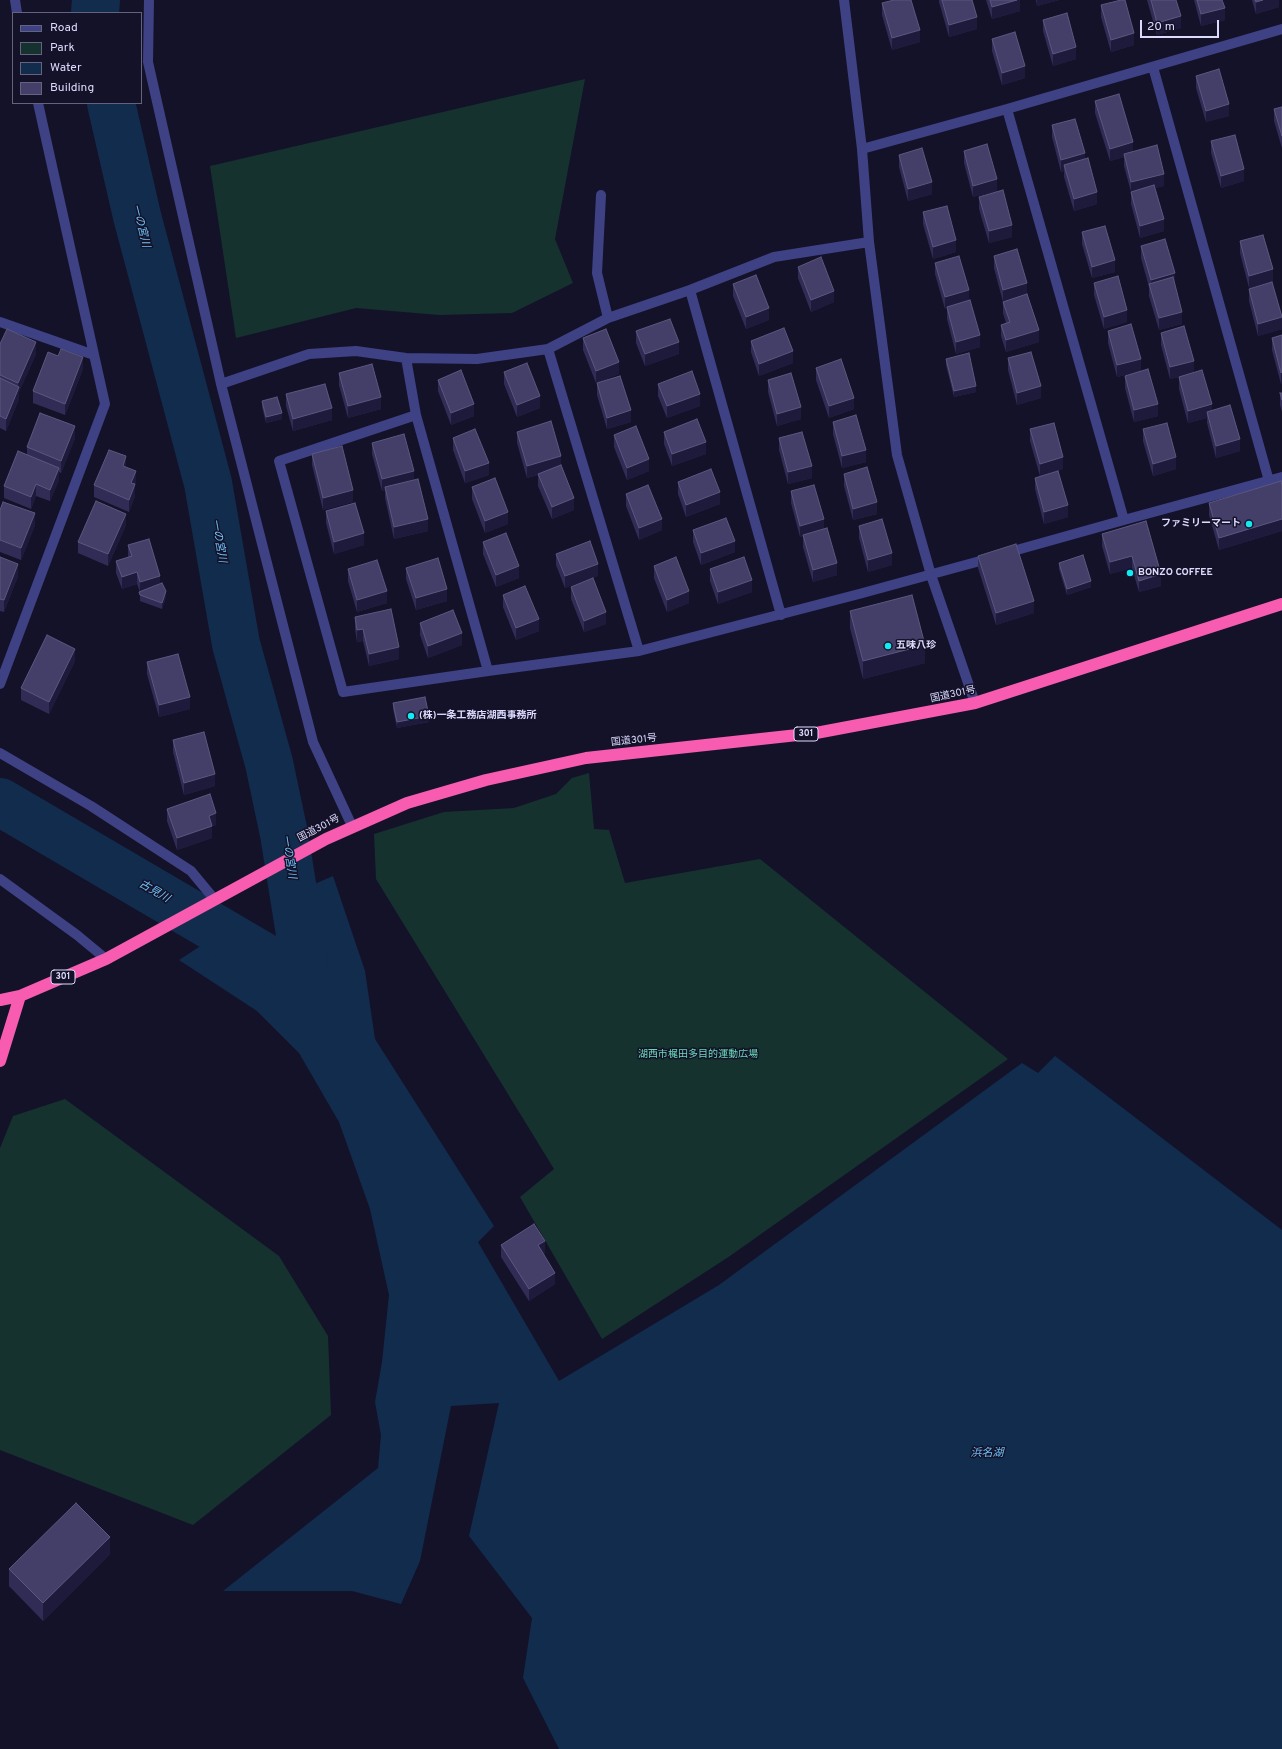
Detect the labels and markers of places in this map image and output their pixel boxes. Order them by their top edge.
place label: ファミリーマート [1161,518,1241,530]
marker: ファミリーマート [1244,519,1254,529]
place label: BONZO COFFEE [1138,567,1213,579]
marker: BONZO COFFEE [1125,568,1135,578]
place label: 五味八珍 [896,640,936,652]
marker: 五味八珍 [883,641,893,651]
place label: (株)一条工務店湖西事務所 [419,710,536,722]
marker: (株)一条工務店湖西事務所 [406,711,416,721]

